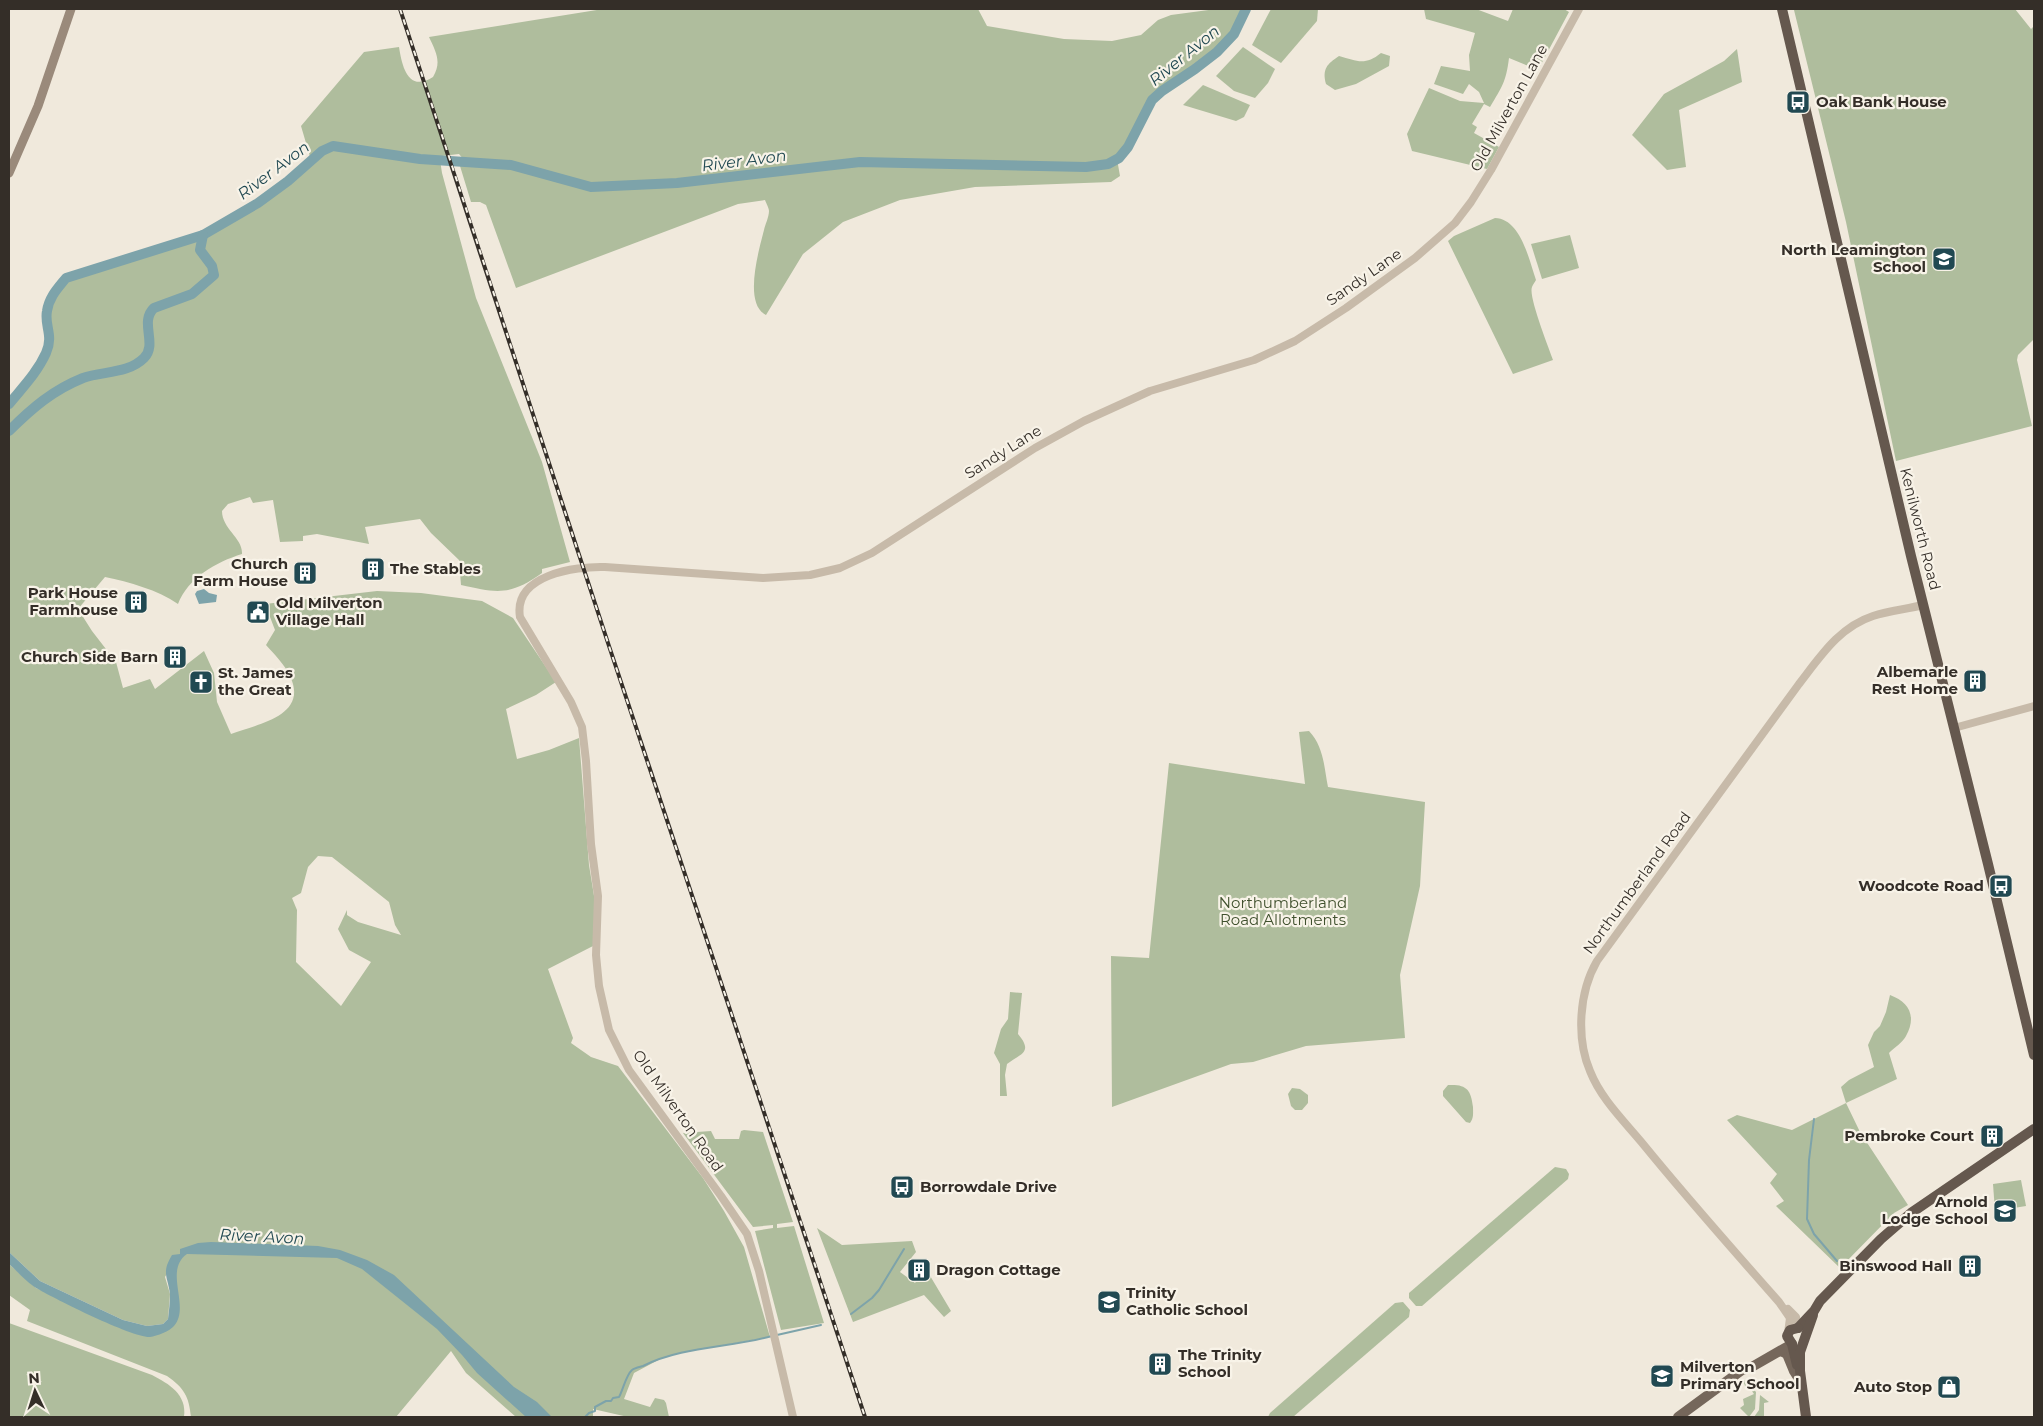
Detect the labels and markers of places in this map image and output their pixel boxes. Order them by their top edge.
bus stop icon: Oak Bank House [1785,89,1811,115]
place label: Oak Bank House [1816,92,1947,111]
place label: North Leamington School [1781,240,1926,276]
school or university icon: North Leamington School [1931,246,1957,272]
place label: Church Farm House [193,554,288,590]
building icon: The Stables [360,556,386,582]
place label: The Stables [390,559,481,578]
building icon: Church Farm House [292,560,318,586]
place label: Park House Farmhouse [28,583,118,619]
building icon: Park House Farmhouse [123,589,149,615]
place label: Old Milverton Village Hall [275,593,383,629]
public building icon: Old Milverton Village Hall [245,599,271,625]
building icon: Church Side Barn [162,644,188,670]
place label: Church Side Barn [21,647,158,666]
place label: Albemarle Rest Home [1872,662,1958,698]
place label: St. James the Great [218,663,293,699]
building icon: Albemarle Rest Home [1962,668,1988,694]
church icon: St. James the Great [188,669,214,695]
bus stop icon: Woodcote Road [1988,873,2014,899]
place label: Woodcote Road [1858,876,1984,895]
building icon: Pembroke Court [1979,1123,2005,1149]
place label: Pembroke Court [1844,1126,1974,1145]
bus stop icon: Borrowdale Drive [889,1174,915,1200]
place label: Borrowdale Drive [920,1177,1057,1196]
place label: Arnold Lodge School [1882,1192,1988,1228]
school or university icon: Arnold Lodge School [1992,1198,2018,1224]
building icon: Binswood Hall [1957,1253,1983,1279]
place label: Binswood Hall [1839,1256,1952,1275]
building icon: Dragon Cottage [906,1257,932,1283]
place label: Dragon Cottage [936,1260,1061,1279]
place label: Trinity Catholic School [1126,1283,1248,1319]
school or university icon: Trinity Catholic School [1096,1289,1122,1315]
place label: The Trinity School [1178,1345,1262,1381]
building icon: The Trinity School [1147,1351,1173,1377]
place label: Milverton Primary School [1680,1357,1799,1393]
school or university icon: Milverton Primary School [1649,1363,1675,1389]
shop icon: Auto Stop [1936,1374,1962,1400]
place label: Auto Stop [1853,1377,1932,1396]

